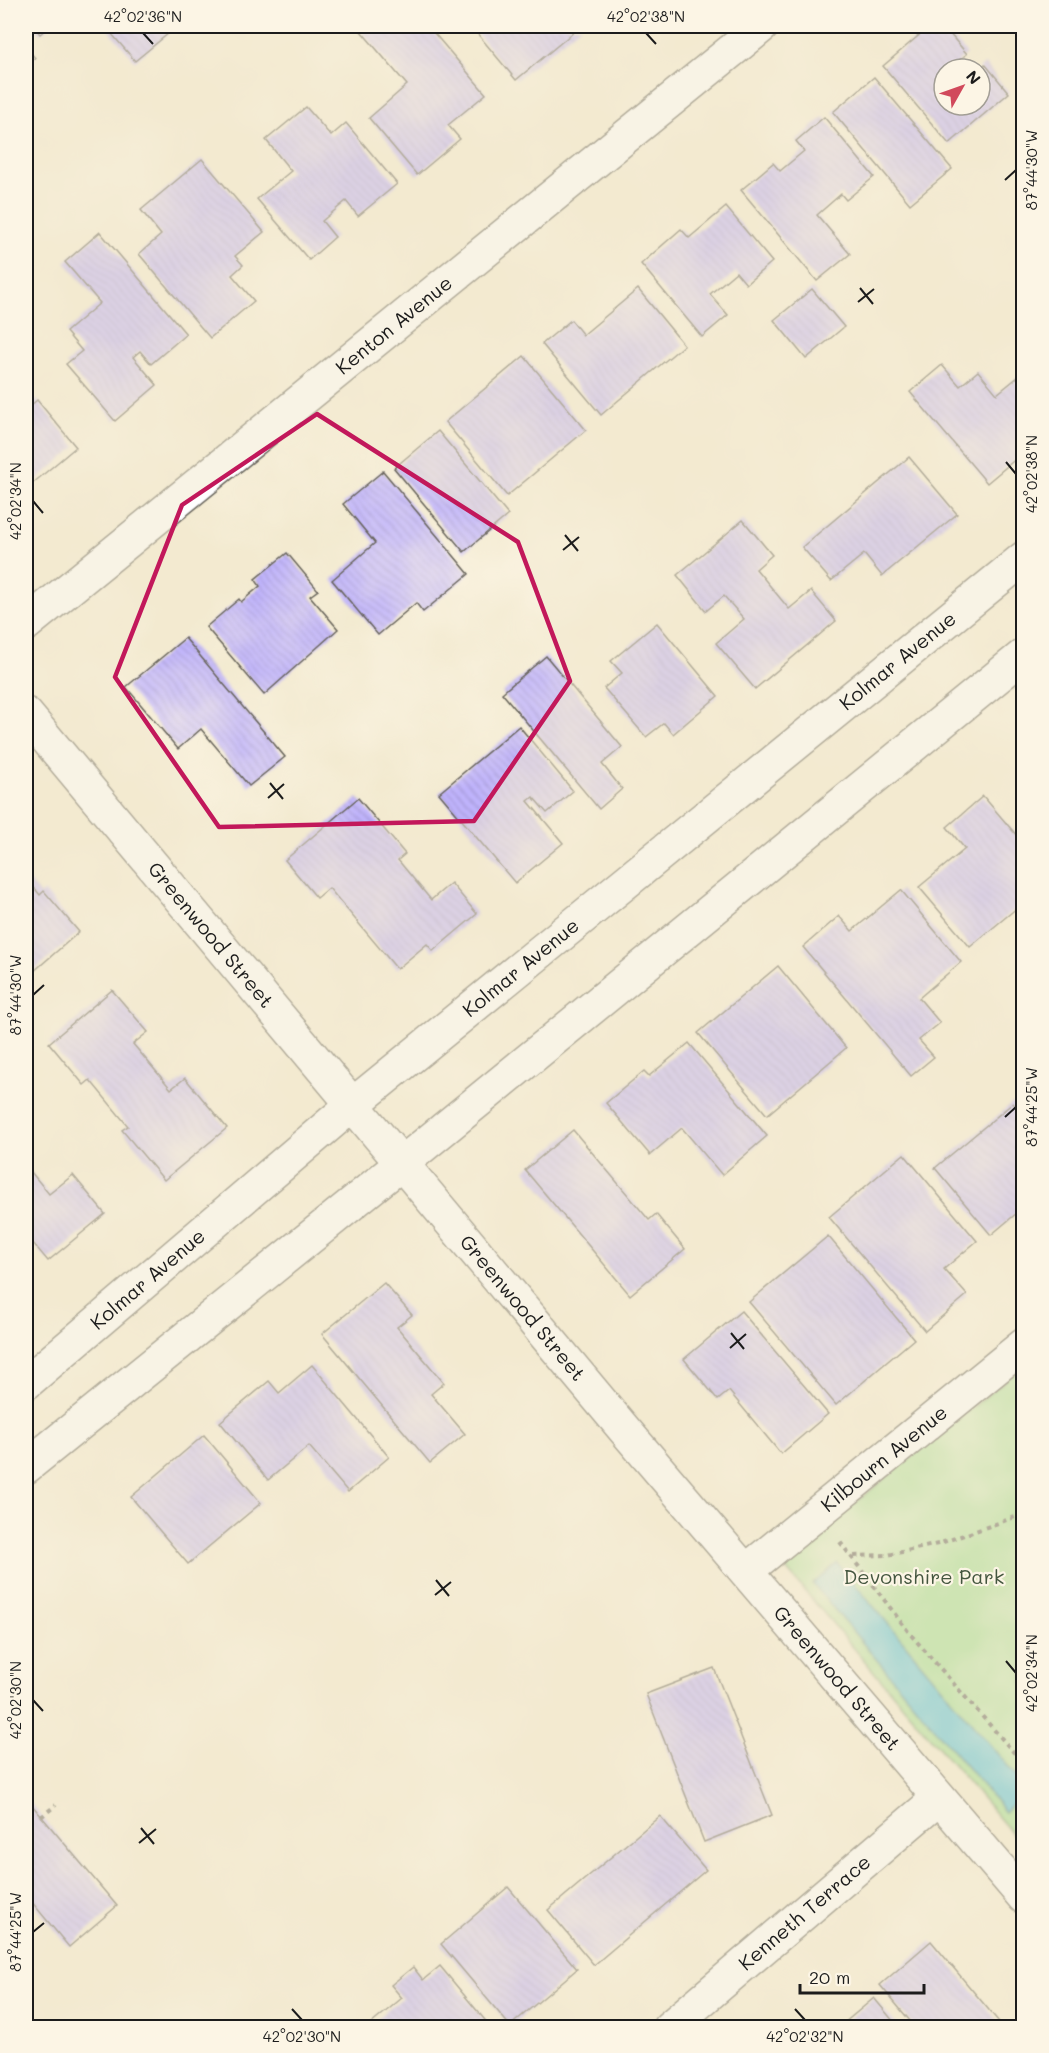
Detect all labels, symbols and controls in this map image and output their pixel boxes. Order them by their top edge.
text: 42°02'36"N [104,6,182,26]
text: 42°02'38"N [607,6,685,26]
north arrow [932,57,992,117]
text: N [962,66,986,88]
text: 87°44'30"W [1021,130,1041,210]
street label: Kenton Avenue [330,269,457,380]
text: 42°02'38"N [1021,435,1041,513]
text: 42°02'34"N [5,462,25,540]
street label: Kolmar Avenue [833,605,961,715]
street label: Greenwood Street [143,856,280,1013]
street label: Kolmar Avenue [456,912,584,1022]
text: 87°44'30"W [5,955,25,1035]
text: 87°44'25"W [1021,1067,1041,1147]
street label: Kolmar Avenue [84,1222,210,1335]
street label: Greenwood Street [455,1229,592,1386]
street label: Kilbourn Avenue [815,1399,952,1517]
park label: Devonshire Park [844,1563,1004,1589]
street label: Greenwood Street [768,1600,907,1756]
text: 42°02'34"N [1021,1634,1041,1712]
text: 42°02'30"N [5,1661,25,1739]
street label: Kenneth Terrace [732,1848,875,1975]
text: 87°44'25"W [5,1892,25,1972]
scale bar [800,1957,924,1995]
text: 20 m [809,1965,850,1989]
text: 42°02'30"N [263,2026,341,2046]
text: 42°02'32"N [766,2026,844,2046]

